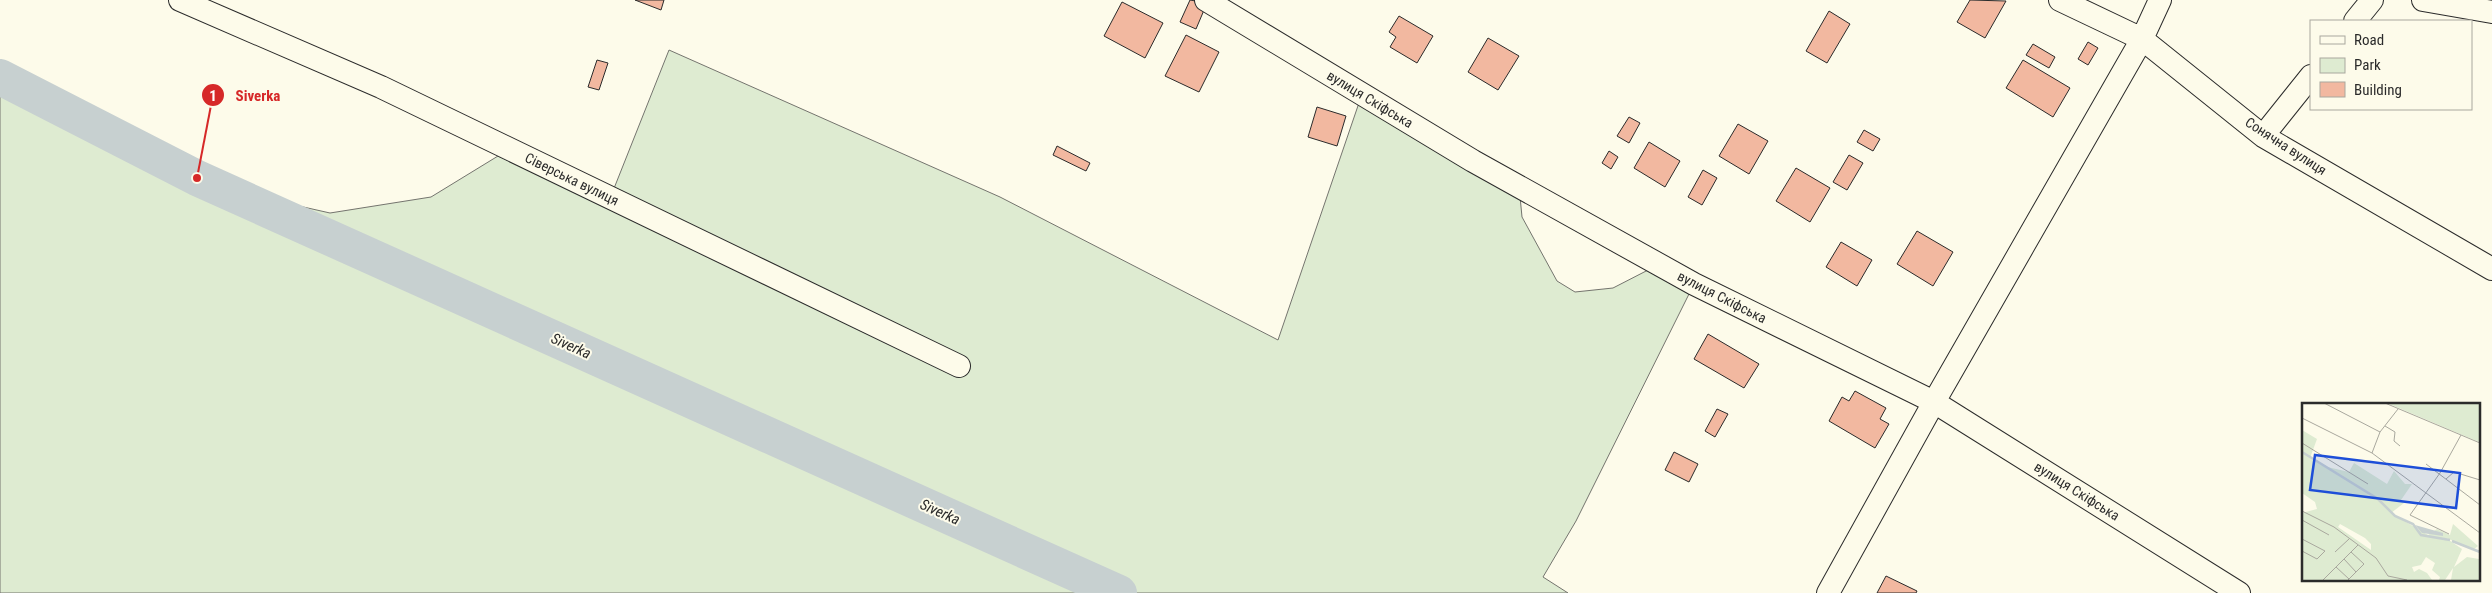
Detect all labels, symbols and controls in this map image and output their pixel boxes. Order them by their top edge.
legend [2310,20,2472,110]
text: Road [2354,31,2384,49]
text: Park [2354,56,2381,74]
street label: вулиця Скіфська [1324,67,1416,131]
callout: Siverka [201,80,291,110]
text: Building [2354,81,2402,99]
text: 1 [209,87,217,105]
text: Siverka [236,87,280,105]
street label: Сонячна вулиця [2242,114,2330,178]
street label: Сіверська вулиця [522,149,622,209]
street label: вулиця Скіфська [1675,268,1769,326]
water label: Siverka [548,329,594,363]
inset map [2302,403,2480,580]
street label: вулиця Скіфська [2031,458,2123,524]
water label: Siverka [917,495,963,529]

